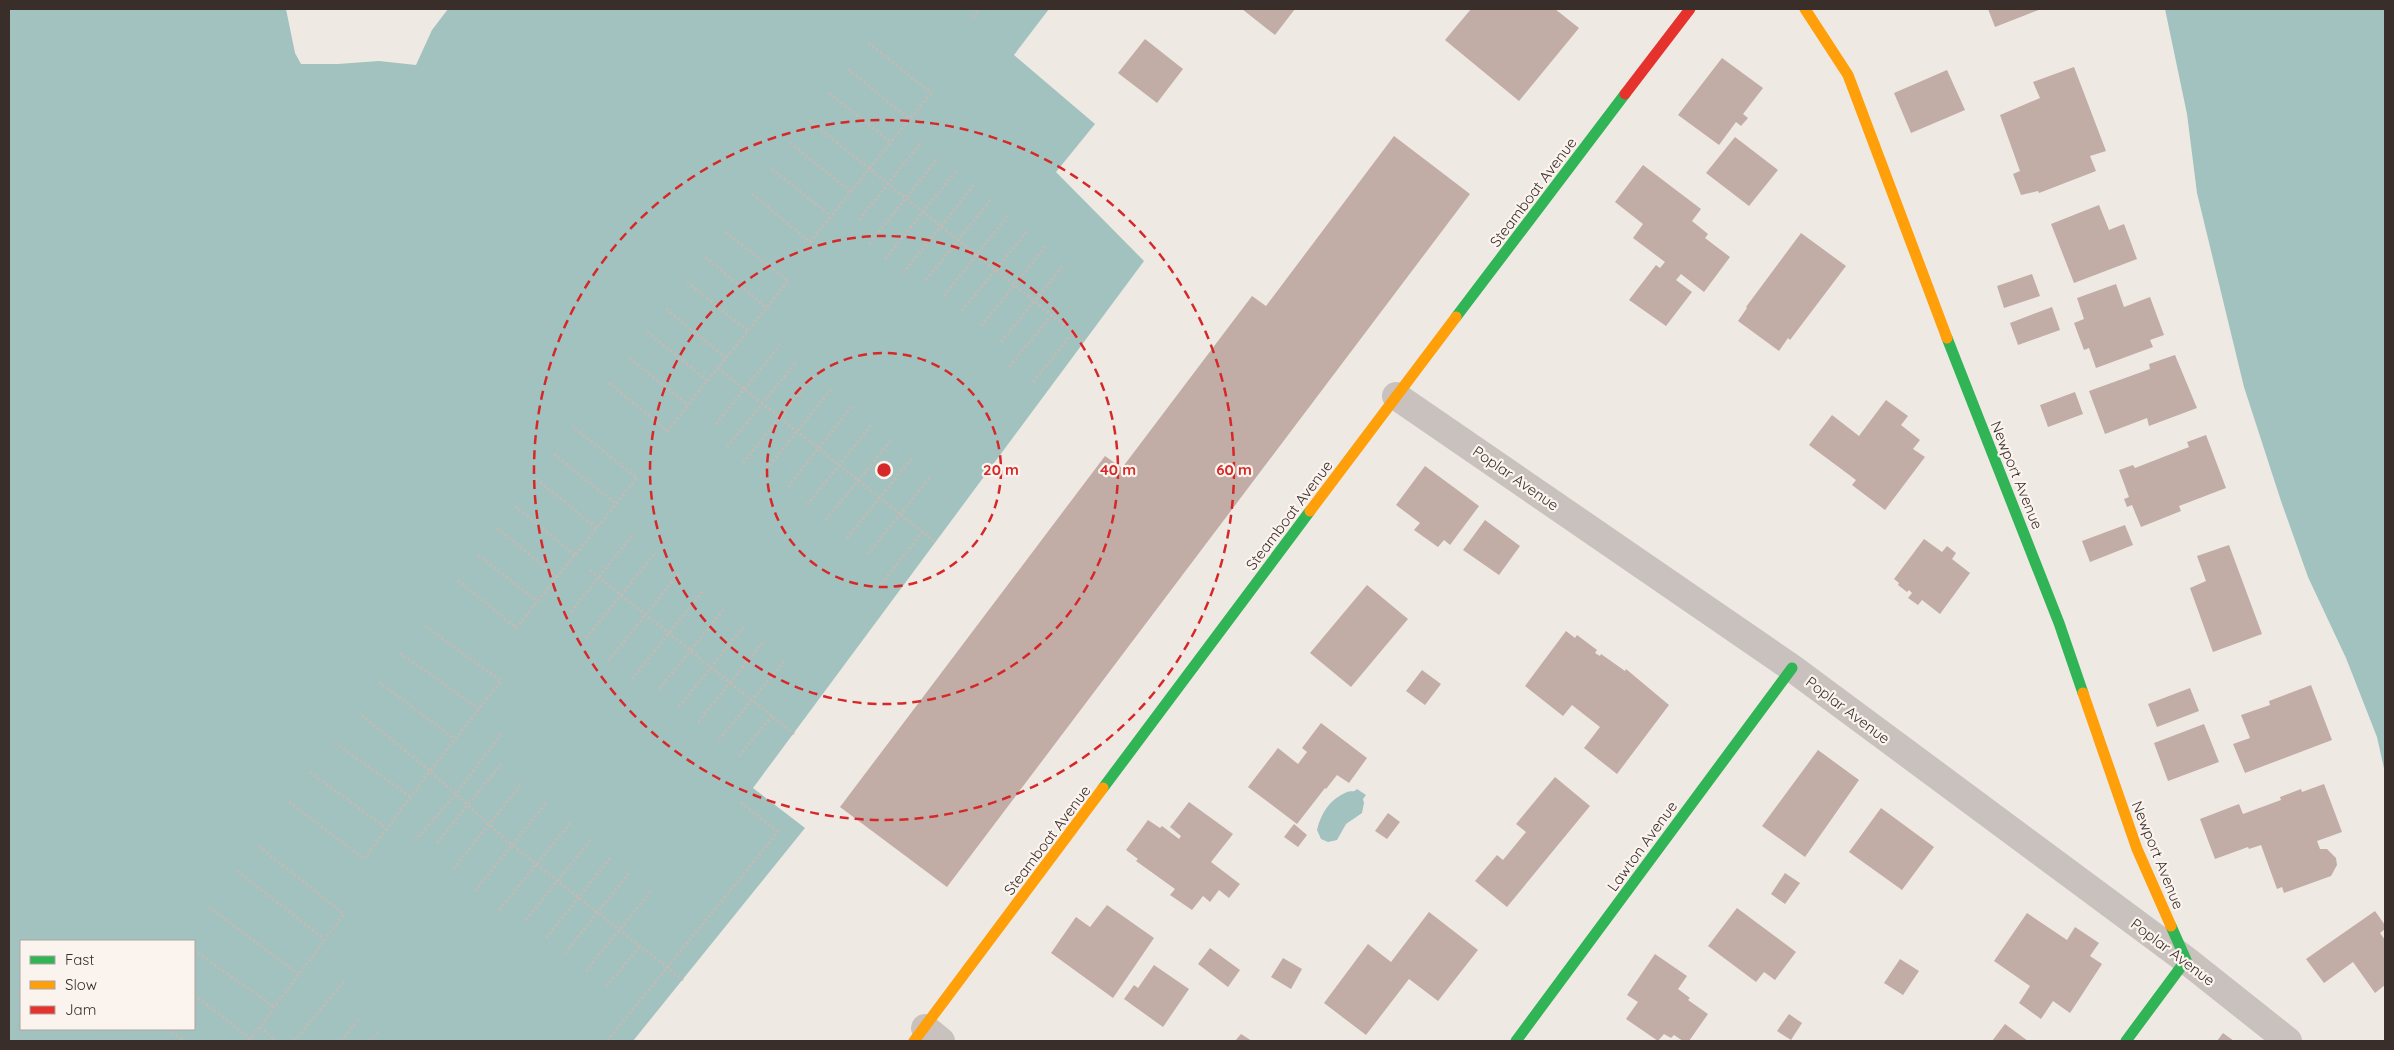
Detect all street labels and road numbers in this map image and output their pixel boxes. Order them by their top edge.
street label: Steamboat Avenue [1486,133,1580,251]
street label: Newport Avenue [1987,418,2047,532]
street label: Poplar Avenue [1469,441,1563,515]
street label: Steamboat Avenue [1242,456,1336,574]
street label: Poplar Avenue [1802,672,1894,748]
street label: Steamboat Avenue [1000,781,1094,899]
street label: Lawton Avenue [1603,797,1681,895]
street label: Newport Avenue [2128,798,2188,912]
street label: Poplar Avenue [2127,914,2219,990]

